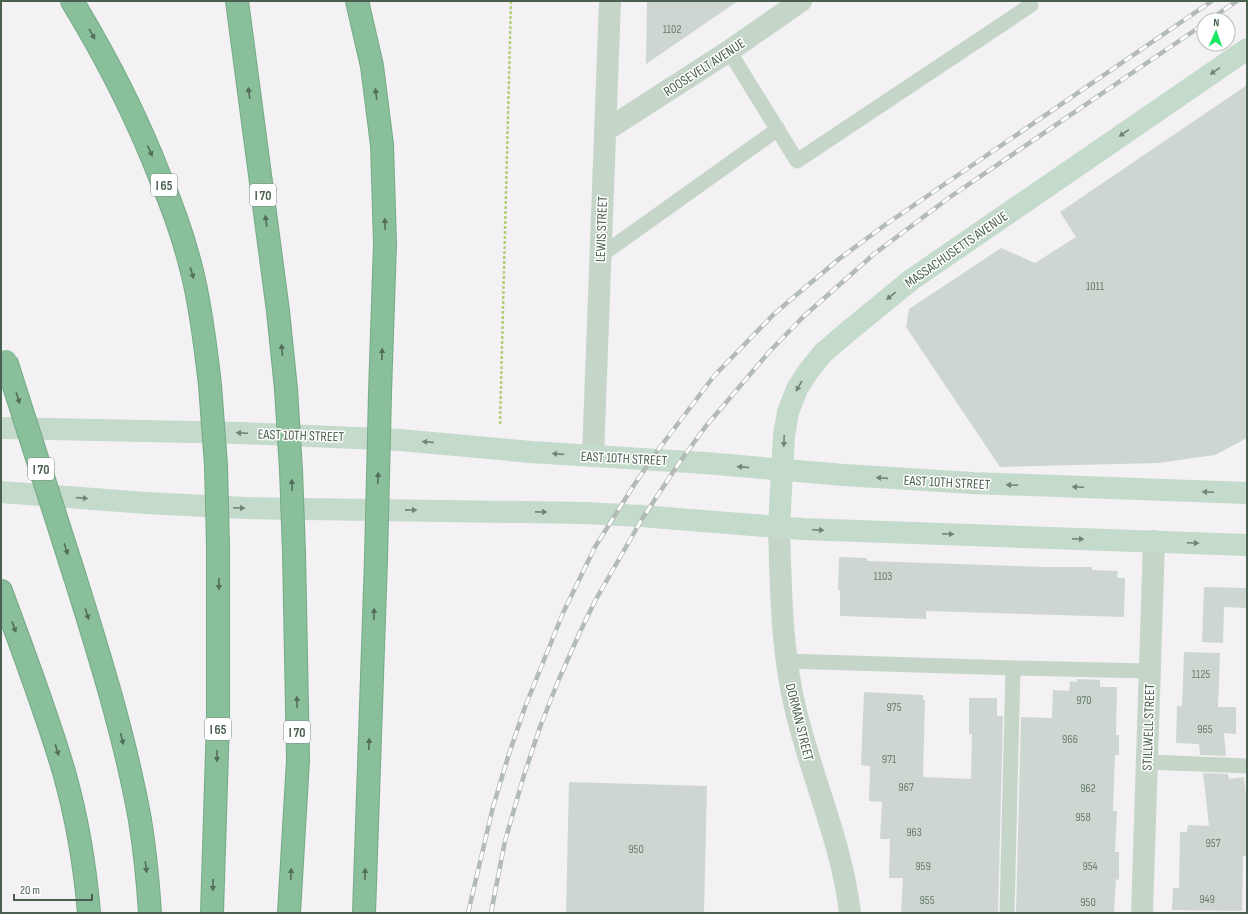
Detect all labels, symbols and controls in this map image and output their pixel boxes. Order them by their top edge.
north arrow [1196,12,1236,52]
text: N [1213,16,1220,29]
house number: 1102 [663,22,681,37]
one-way arrow [88,28,95,40]
street label: ROOSEVELT AVENUE [660,35,748,100]
one-way arrow [1210,67,1220,75]
one-way arrow [246,87,252,99]
one-way arrow [373,88,379,100]
one-way arrow [1119,129,1129,137]
one-way arrow [147,145,153,157]
road number: I 65 [151,174,177,196]
road number: I 70 [250,184,276,206]
street label: LEWIS STREET [592,195,611,262]
street label: MASSACHUSETTS AVENUE [902,207,1011,291]
one-way arrow [263,215,269,228]
one-way arrow [381,218,388,230]
one-way arrow [190,267,196,279]
house number: 1011 [1086,279,1105,294]
one-way arrow [886,291,897,300]
one-way arrow [279,344,285,356]
one-way arrow [378,348,385,360]
one-way arrow [795,380,802,392]
one-way arrow [15,393,21,405]
street label: EAST 10TH STREET [257,425,345,446]
one-way arrow [235,430,248,436]
one-way arrow [780,435,787,447]
one-way arrow [422,439,434,446]
street label: EAST 10TH STREET [580,448,668,469]
one-way arrow [552,450,564,457]
road number: I 70 [28,458,54,480]
one-way arrow [737,463,749,470]
one-way arrow [375,471,381,484]
street label: EAST 10TH STREET [903,472,991,493]
one-way arrow [876,474,888,481]
one-way arrow [288,479,295,491]
one-way arrow [1005,482,1018,488]
one-way arrow [1071,484,1084,490]
one-way arrow [1201,489,1214,495]
one-way arrow [76,495,88,501]
one-way arrow [233,504,245,511]
one-way arrow [405,507,418,513]
one-way arrow [535,509,548,515]
one-way arrow [812,526,824,533]
one-way arrow [942,531,955,537]
one-way arrow [1072,535,1084,542]
one-way arrow [1187,539,1199,546]
one-way arrow [63,543,69,555]
house number: 1103 [874,569,892,584]
one-way arrow [216,578,222,591]
one-way arrow [370,608,377,620]
one-way arrow [84,609,90,621]
one-way arrow [12,622,18,634]
house number: 1125 [1192,667,1210,682]
street label: DORMAN STREET [782,682,817,763]
street label: STILLWELL STREET [1138,683,1159,771]
house number: 970 [1076,693,1092,708]
one-way arrow [294,695,300,708]
house number: 975 [887,700,902,715]
road number: I 65 [205,718,231,740]
road number: I 70 [284,721,310,743]
house number: 965 [1197,722,1213,737]
house number: 966 [1062,732,1078,747]
one-way arrow [120,733,126,746]
one-way arrow [366,738,373,750]
one-way arrow [54,744,60,756]
one-way arrow [214,750,221,762]
house number: 971 [882,752,897,767]
house number: 967 [898,780,914,795]
house number: 962 [1080,781,1096,796]
house number: 958 [1075,810,1091,825]
house number: 963 [906,825,922,840]
house number: 957 [1206,836,1221,851]
house number: 950 [628,842,644,857]
house number: 959 [915,859,931,874]
house number: 954 [1082,859,1098,874]
one-way arrow [143,861,149,873]
one-way arrow [362,867,368,880]
one-way arrow [288,868,295,880]
scale bar [14,876,92,902]
one-way arrow [210,879,216,892]
text: 20 m [20,883,40,898]
house number: 949 [1199,892,1215,907]
house number: 955 [920,893,935,908]
house number: 950 [1080,895,1096,910]

